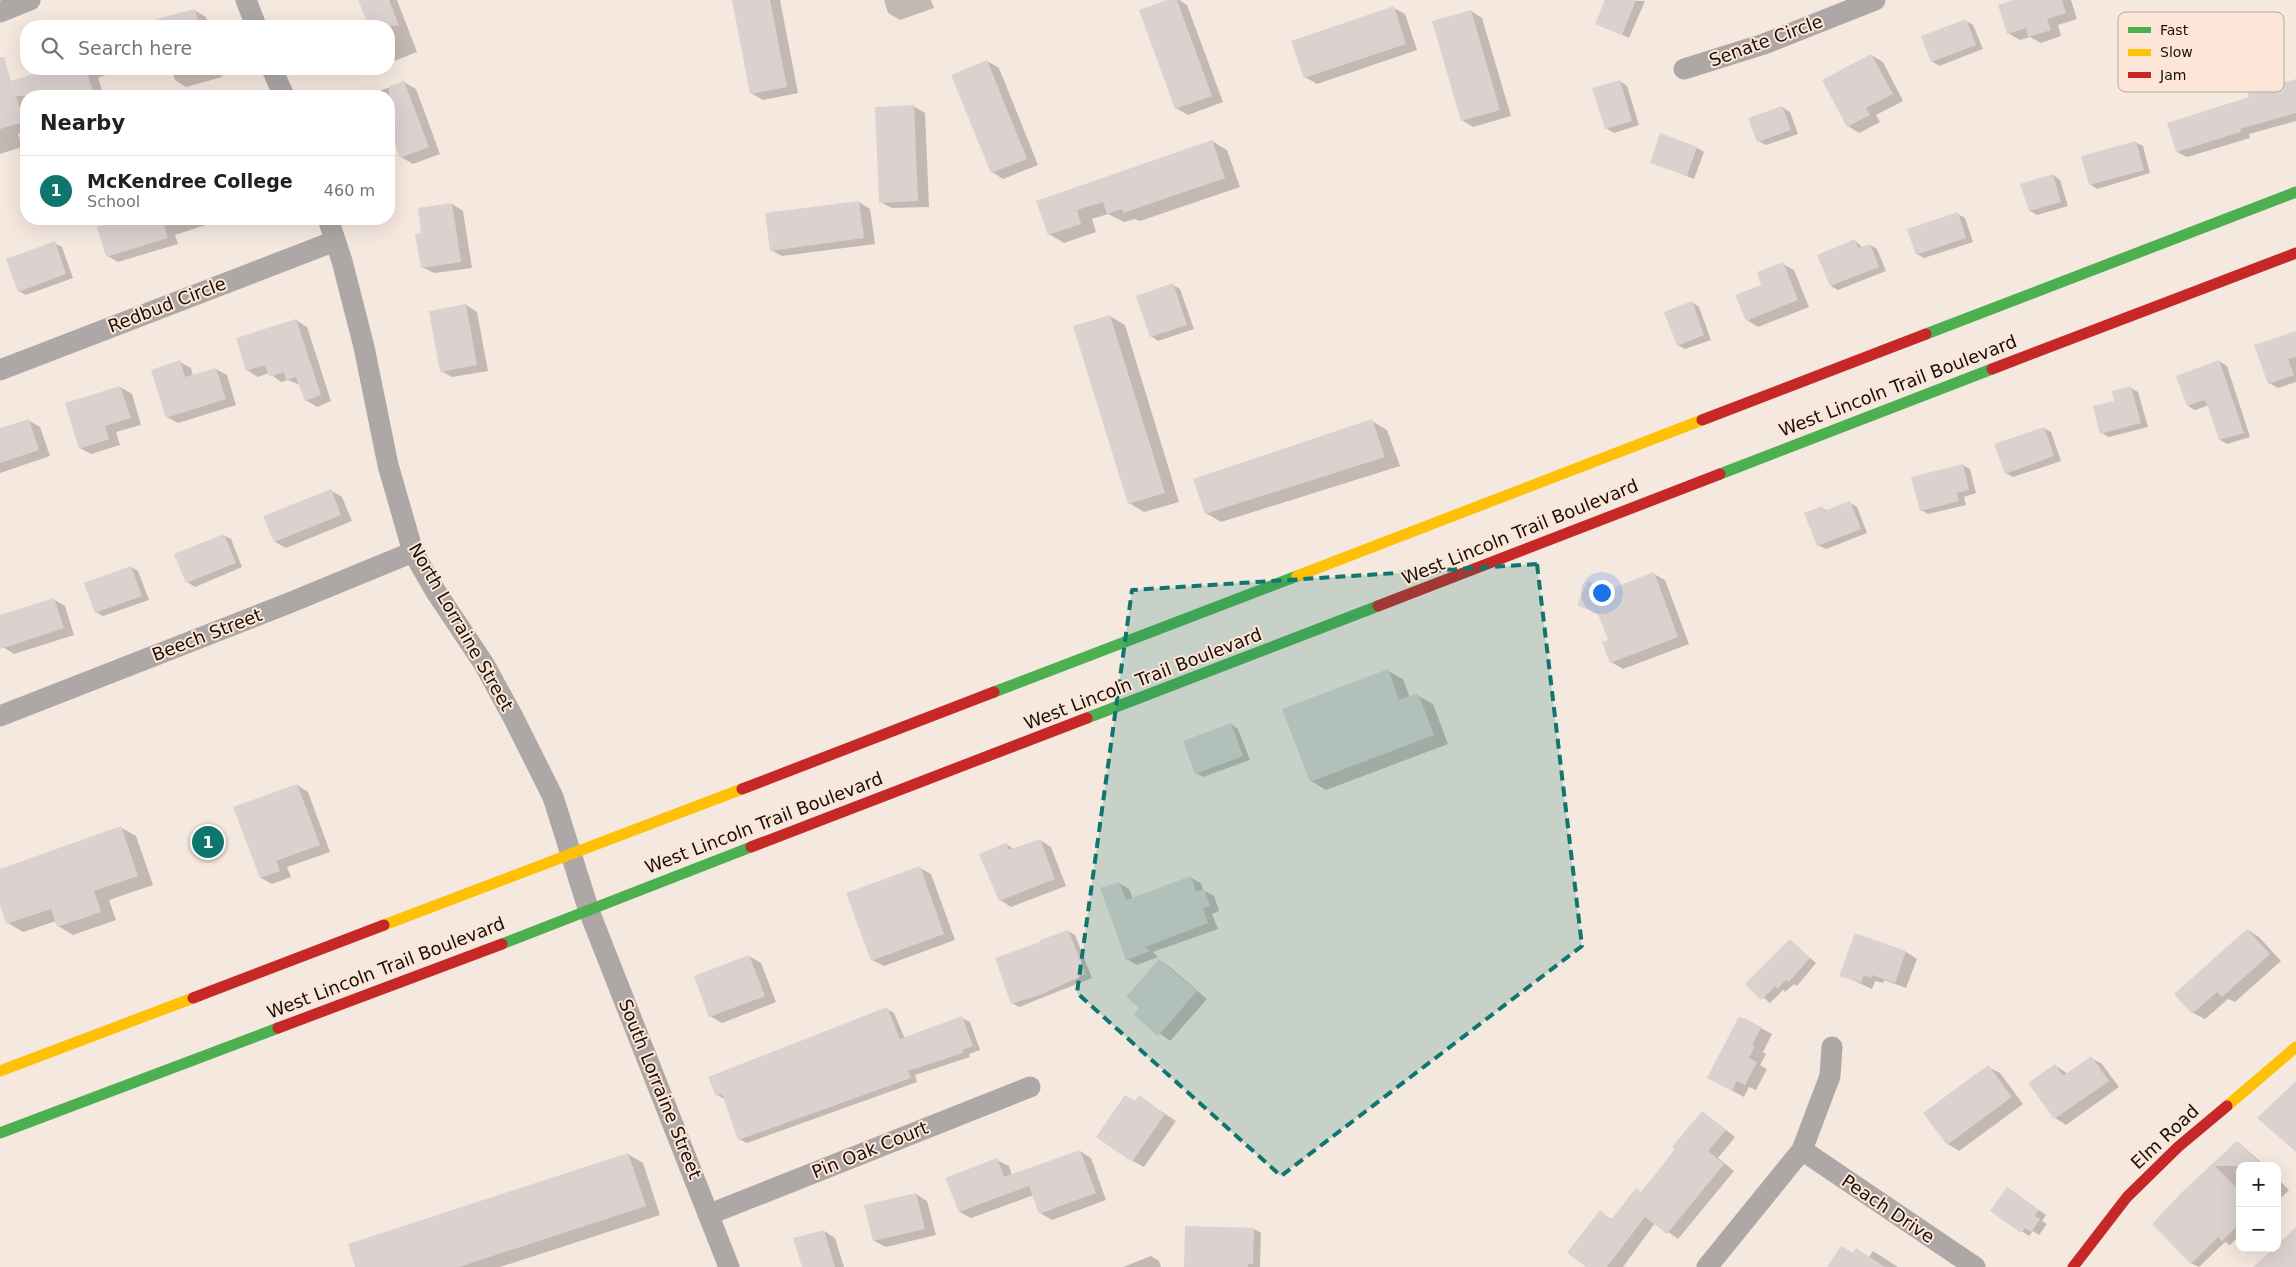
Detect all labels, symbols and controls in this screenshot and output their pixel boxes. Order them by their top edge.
street label: Senate Circle [1706,10,1825,71]
legend [2118,12,2284,92]
search box [20,20,395,75]
text: Fast [2160,22,2189,38]
icon: search [38,34,66,62]
text: Search here [78,37,192,59]
text: Slow [2160,44,2193,60]
text: Jam [2159,67,2186,83]
text: Nearby [40,111,125,135]
text: McKendree College [87,170,293,192]
text: 1 [50,181,62,200]
text: 460 m [324,181,375,200]
text: School [87,192,140,211]
street label: Redbud Circle [105,272,229,337]
street label: West Lincoln Trail Boulevard [1776,330,2020,441]
street label: West Lincoln Trail Boulevard [1399,474,1641,589]
street label: North Lorraine Street [405,539,518,714]
your location [1589,580,1615,606]
street label: Beech Street [149,604,265,665]
street label: West Lincoln Trail Boulevard [1021,623,1265,734]
street label: West Lincoln Trail Boulevard [642,767,886,878]
pin: 1 [192,823,224,861]
street label: West Lincoln Trail Boulevard [264,912,508,1023]
street label: South Lorraine Street [615,996,706,1182]
street label: Elm Road [2126,1100,2203,1173]
street label: Pin Oak Court [809,1117,931,1182]
map controls [2236,1162,2281,1252]
button: + [2236,1162,2281,1207]
street label: Peach Drive [1838,1170,1939,1247]
button: − [2236,1207,2281,1252]

